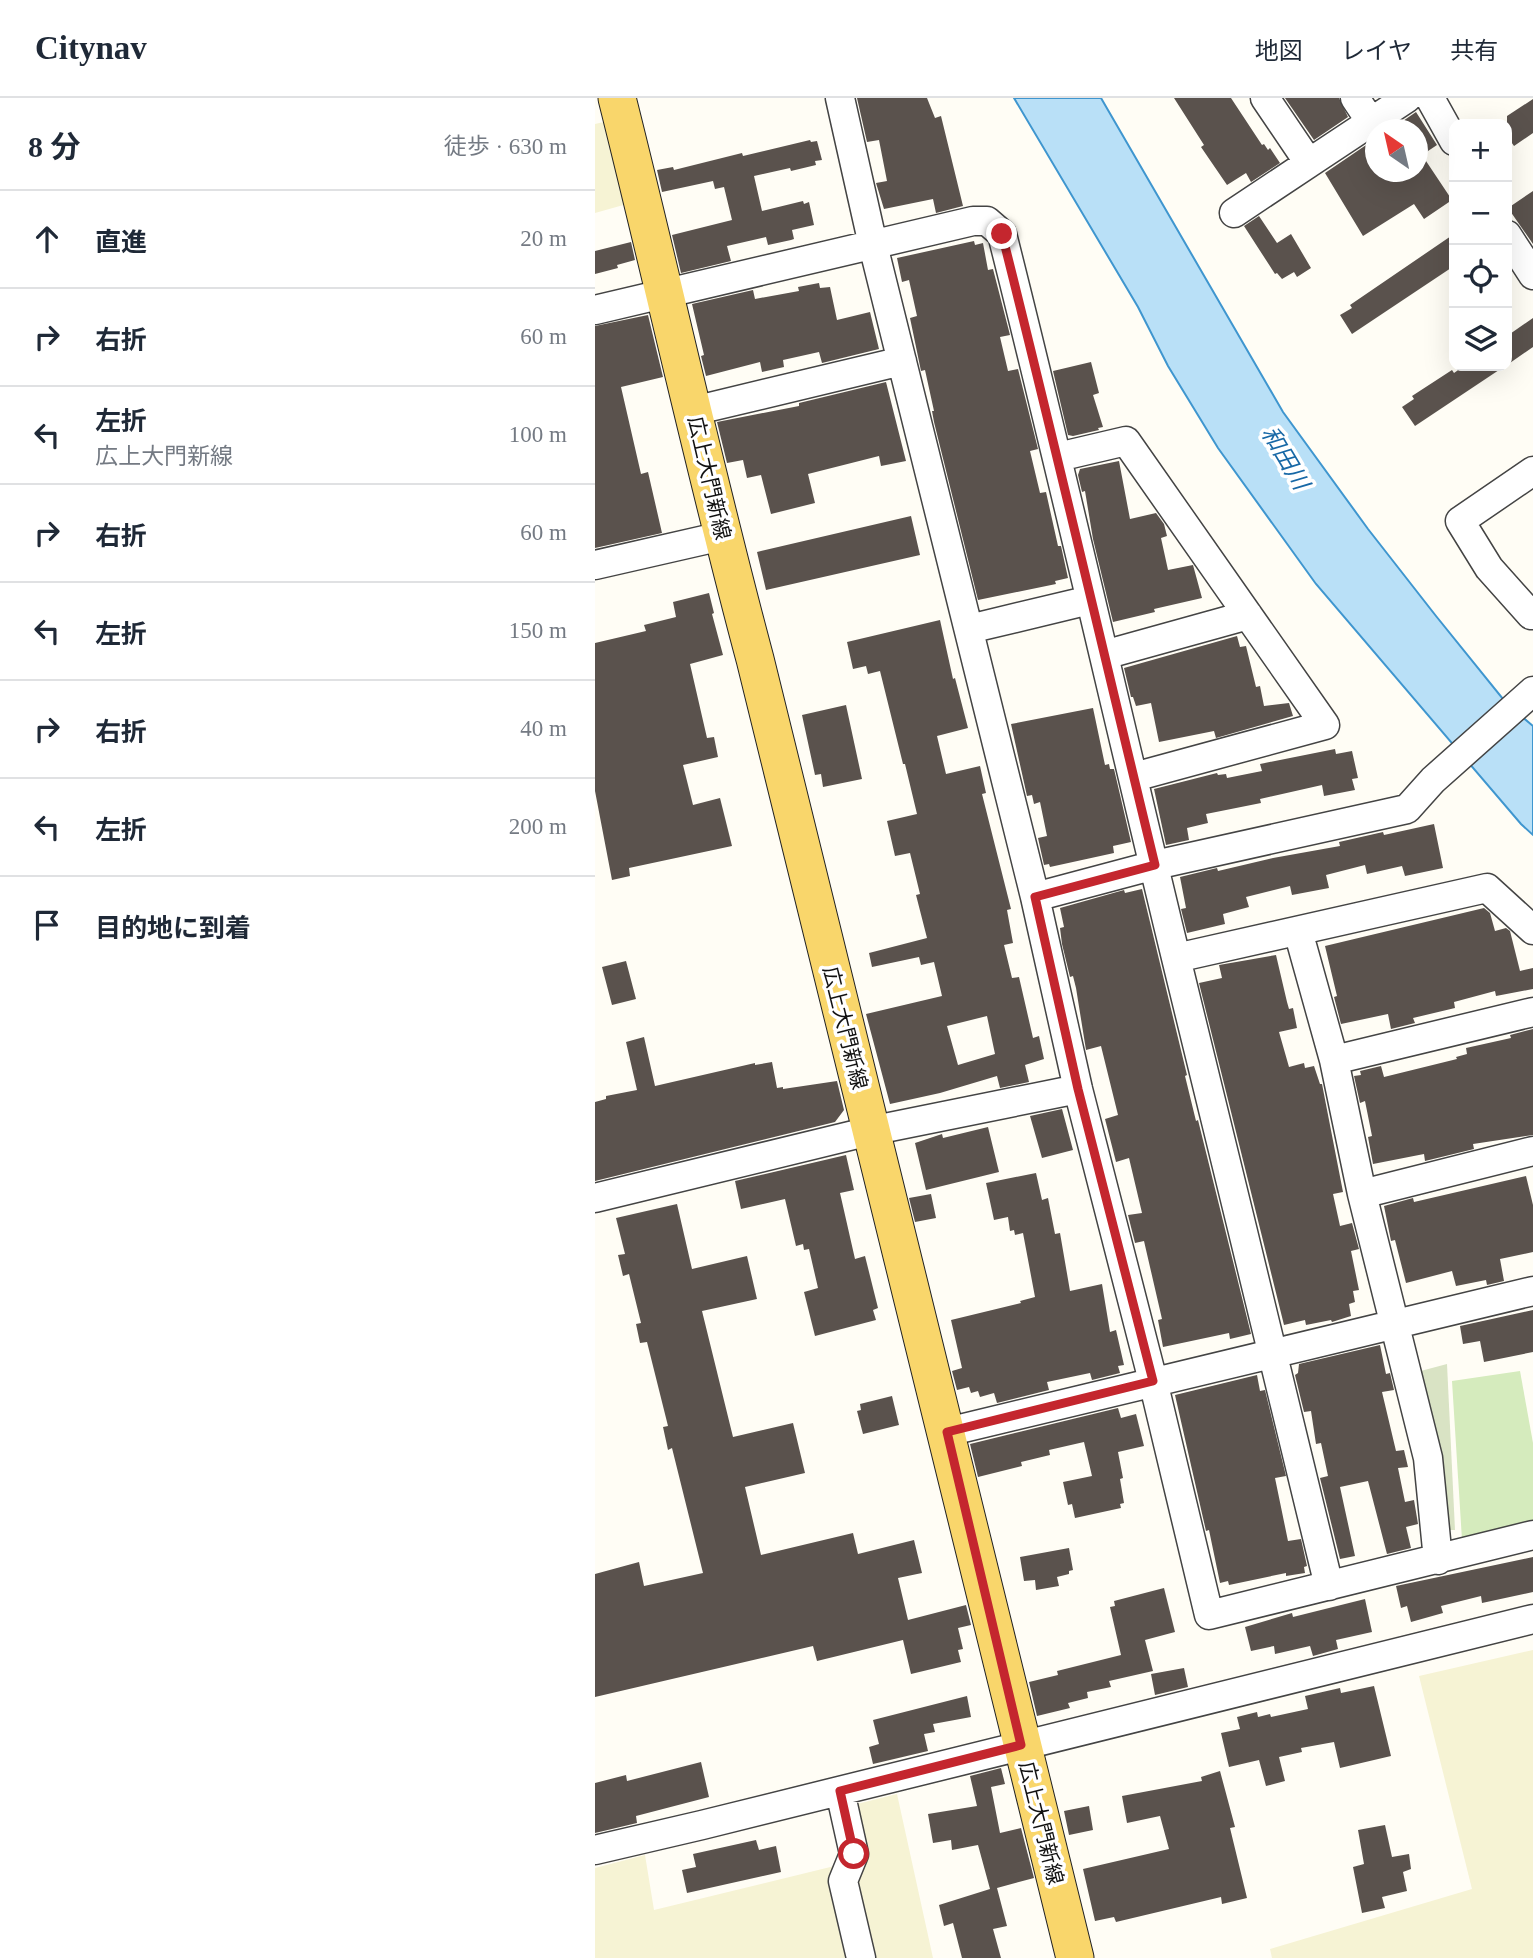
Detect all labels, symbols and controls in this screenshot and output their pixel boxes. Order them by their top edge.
text: Citynav [35,30,147,66]
text: 地図 [1255,38,1303,64]
text: レイヤ [1341,38,1412,64]
text: 共有 [1450,38,1498,64]
north arrow [1365,119,1428,182]
map controls [1449,119,1512,371]
button: + [1449,119,1512,182]
text: 8 分 [28,130,81,163]
text: 徒歩 · 630 m [444,134,567,159]
button: − [1449,182,1512,245]
route end [986,218,1017,249]
icon: ahead [28,220,66,258]
text: 20 m [520,226,567,251]
text: 直進 [95,228,147,257]
button: locate [1449,245,1512,308]
button: layers [1449,308,1512,371]
icon: right [28,318,66,356]
text: 60 m [520,324,567,349]
text: 右折 [95,326,147,355]
text: 左折 [95,407,147,436]
street label: 広上大門新線 [683,414,735,542]
icon: left [28,416,66,454]
text: 100 m [509,422,567,447]
water label: 和田川 [1257,422,1315,497]
text: 広上大門新線 [95,444,233,469]
icon: right [28,514,66,552]
text: 60 m [520,520,567,545]
text: 右折 [95,522,147,551]
icon: left [28,612,66,650]
text: 150 m [509,618,567,643]
text: 左折 [95,620,147,649]
icon: right [28,710,66,748]
text: 40 m [520,716,567,741]
text: 右折 [95,718,147,747]
icon: left [28,808,66,846]
text: 200 m [509,814,567,839]
text: 左折 [95,816,147,845]
icon: arrive [28,906,66,944]
text: 目的地に到着 [95,914,251,943]
street label: 広上大門新線 [818,964,872,1092]
street label: 広上大門新線 [1014,1759,1068,1887]
route start [838,1838,869,1869]

